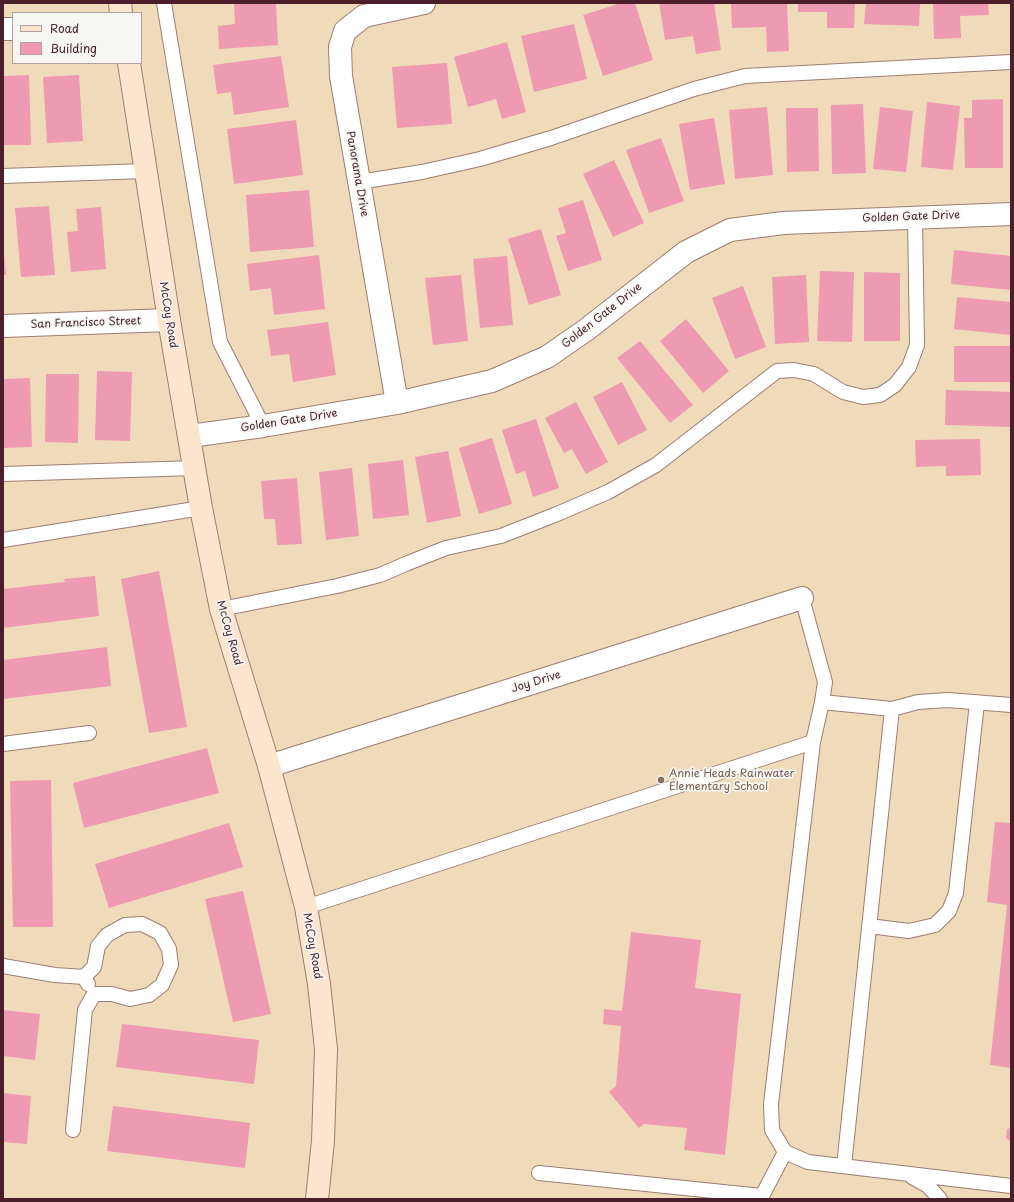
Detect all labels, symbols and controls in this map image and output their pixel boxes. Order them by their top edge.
legend [12,12,142,64]
text: Road [50,19,79,37]
text: Building [50,39,97,57]
street label: Panorama Drive [343,130,371,218]
street label: Golden Gate Drive [862,209,960,225]
street label: McCoy Road [156,281,180,349]
street label: Golden Gate Drive [559,281,645,351]
street label: San Francisco Street [31,314,141,332]
street label: Golden Gate Drive [240,407,338,435]
street label: McCoy Road [213,599,245,667]
street label: Joy Drive [510,668,562,696]
place label: Annie Heads Rainwater Elementary School [669,767,795,793]
marker: Annie Heads Rainwater Elementary School [656,775,666,785]
street label: McCoy Road [300,912,324,980]

